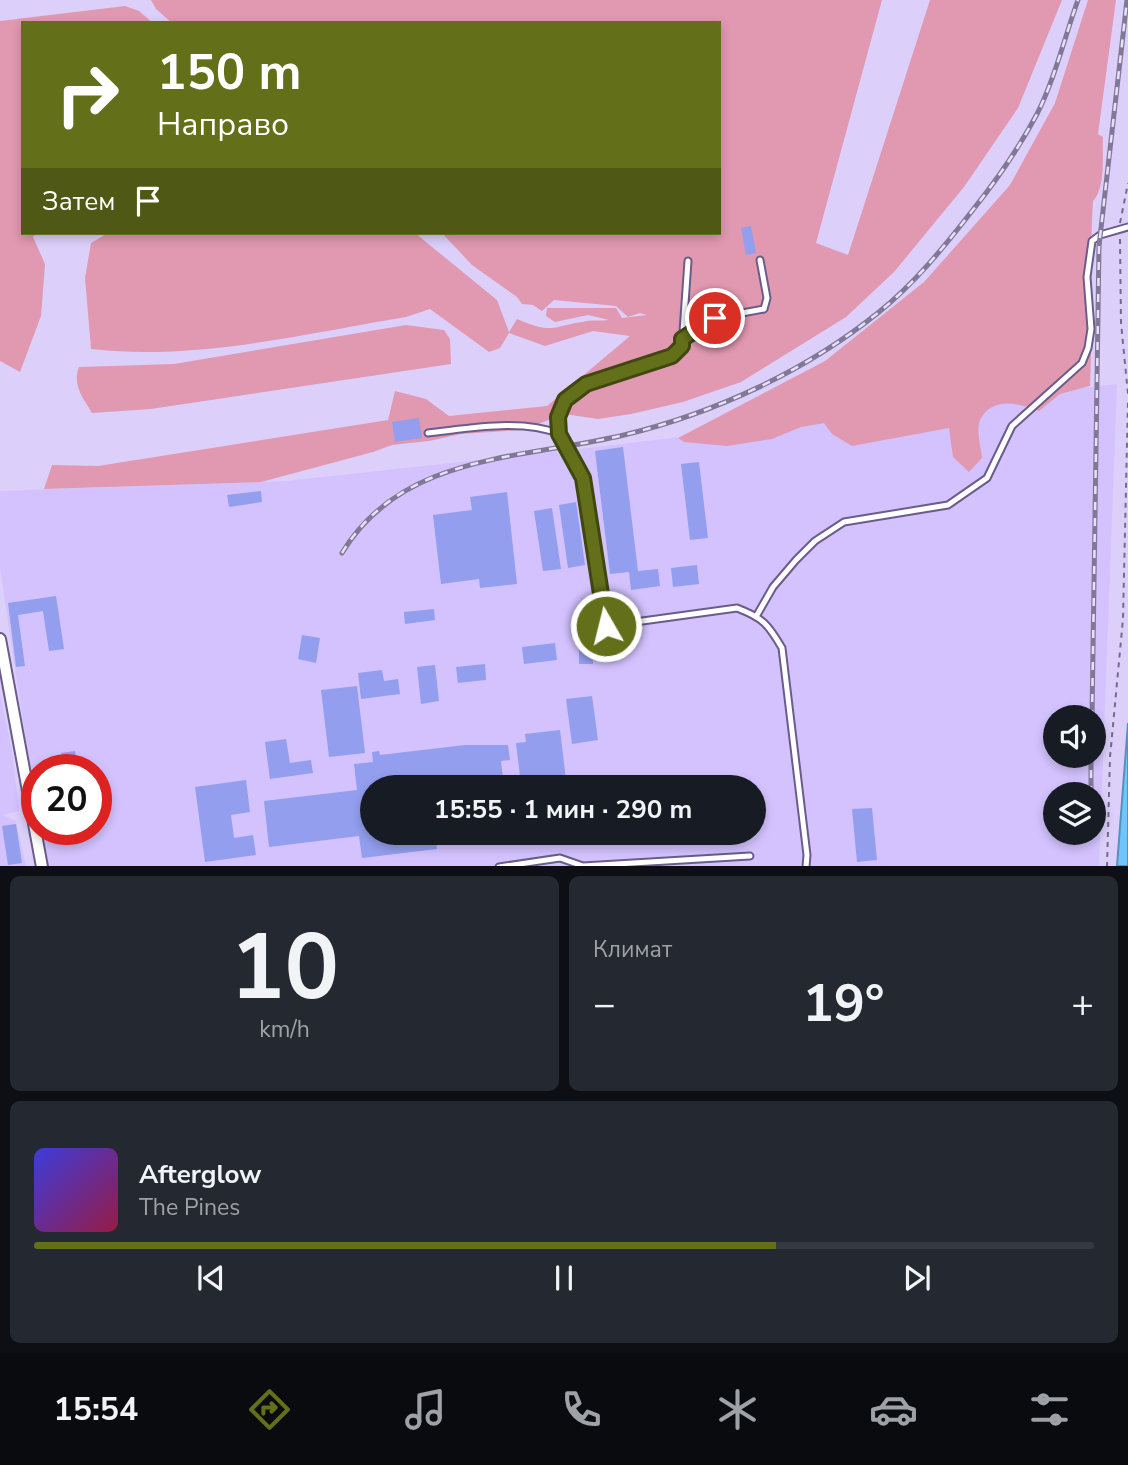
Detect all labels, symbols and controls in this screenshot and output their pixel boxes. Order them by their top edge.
text: 150 m [157,39,301,106]
icon: right [42,49,133,140]
text: Направо [157,103,289,146]
icon: arrive [129,182,167,220]
text: Затем [42,184,115,219]
pin [685,288,745,348]
icon: arrive [696,299,734,337]
position arrow [569,589,643,663]
map controls [1043,705,1106,845]
button: sound [1043,705,1106,768]
speed limit sign: 20 [21,754,112,845]
button: layers [1043,782,1106,845]
text: 15:55 · 1 мин · 290 m [434,792,692,827]
text: 10 [230,906,339,1030]
text: Климат [593,934,672,965]
text: 19° [802,968,885,1039]
text: − [593,979,616,1030]
text: + [1071,979,1094,1030]
text: km/h [259,1014,310,1045]
text: Afterglow [139,1157,262,1192]
text: The Pines [139,1192,240,1223]
icon: previous [192,1259,230,1297]
icon: pause [545,1259,583,1297]
icon: next [898,1259,936,1297]
icon: directions [245,1385,294,1434]
icon: music [401,1385,450,1434]
icon: phone [557,1385,606,1434]
icon: climate [713,1385,762,1434]
icon: car [869,1385,918,1434]
icon: filters [1025,1385,1074,1434]
text: 15:54 [54,1388,138,1431]

